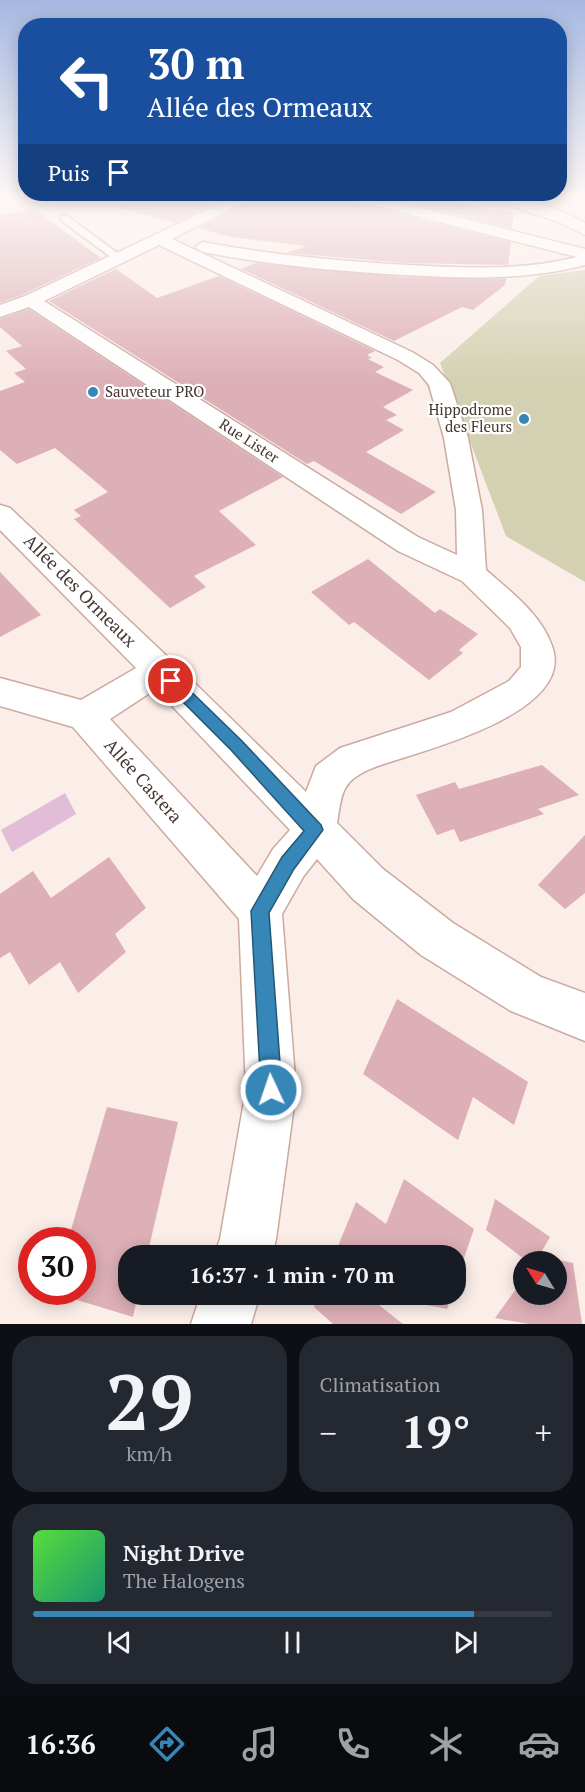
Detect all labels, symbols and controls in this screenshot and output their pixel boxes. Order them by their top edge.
text: 30 m [147,35,245,91]
icon: left [48,42,126,120]
text: Allée des Ormeaux [147,89,373,125]
icon: arrive [102,156,135,189]
text: Puis [48,158,90,187]
place label: Sauveteur PRO [105,381,204,401]
marker: Sauveteur PRO [86,385,100,399]
place label: Hippodrome des Fleurs [428,399,512,436]
marker: Hippodrome des Fleurs [517,412,531,426]
street label: Rue Lister [216,413,283,467]
street label: Allée des Ormeaux [19,529,143,652]
pin [145,655,196,706]
icon: arrive [154,664,187,697]
street label: Allée Castera [99,733,188,828]
position arrow [239,1058,303,1122]
speed limit sign: 30 [18,1227,96,1305]
north arrow [513,1251,567,1305]
map controls [513,1251,567,1305]
text: 16:37 · 1 min · 70 m [189,1260,395,1289]
text: 29 [105,1349,193,1452]
text: Climatisation [320,1371,440,1398]
text: 19° [401,1401,470,1461]
text: − [320,1411,337,1454]
text: + [534,1411,552,1454]
text: km/h [126,1440,172,1467]
text: Night Drive [123,1538,245,1567]
text: The Halogens [123,1567,245,1594]
icon: previous [103,1626,136,1659]
icon: pause [276,1626,309,1659]
icon: next [449,1626,482,1659]
icon: directions [146,1723,188,1765]
icon: music [239,1723,281,1765]
icon: phone [332,1723,374,1765]
icon: climate [425,1723,467,1765]
icon: car [518,1723,560,1765]
text: 16:36 [25,1726,96,1762]

